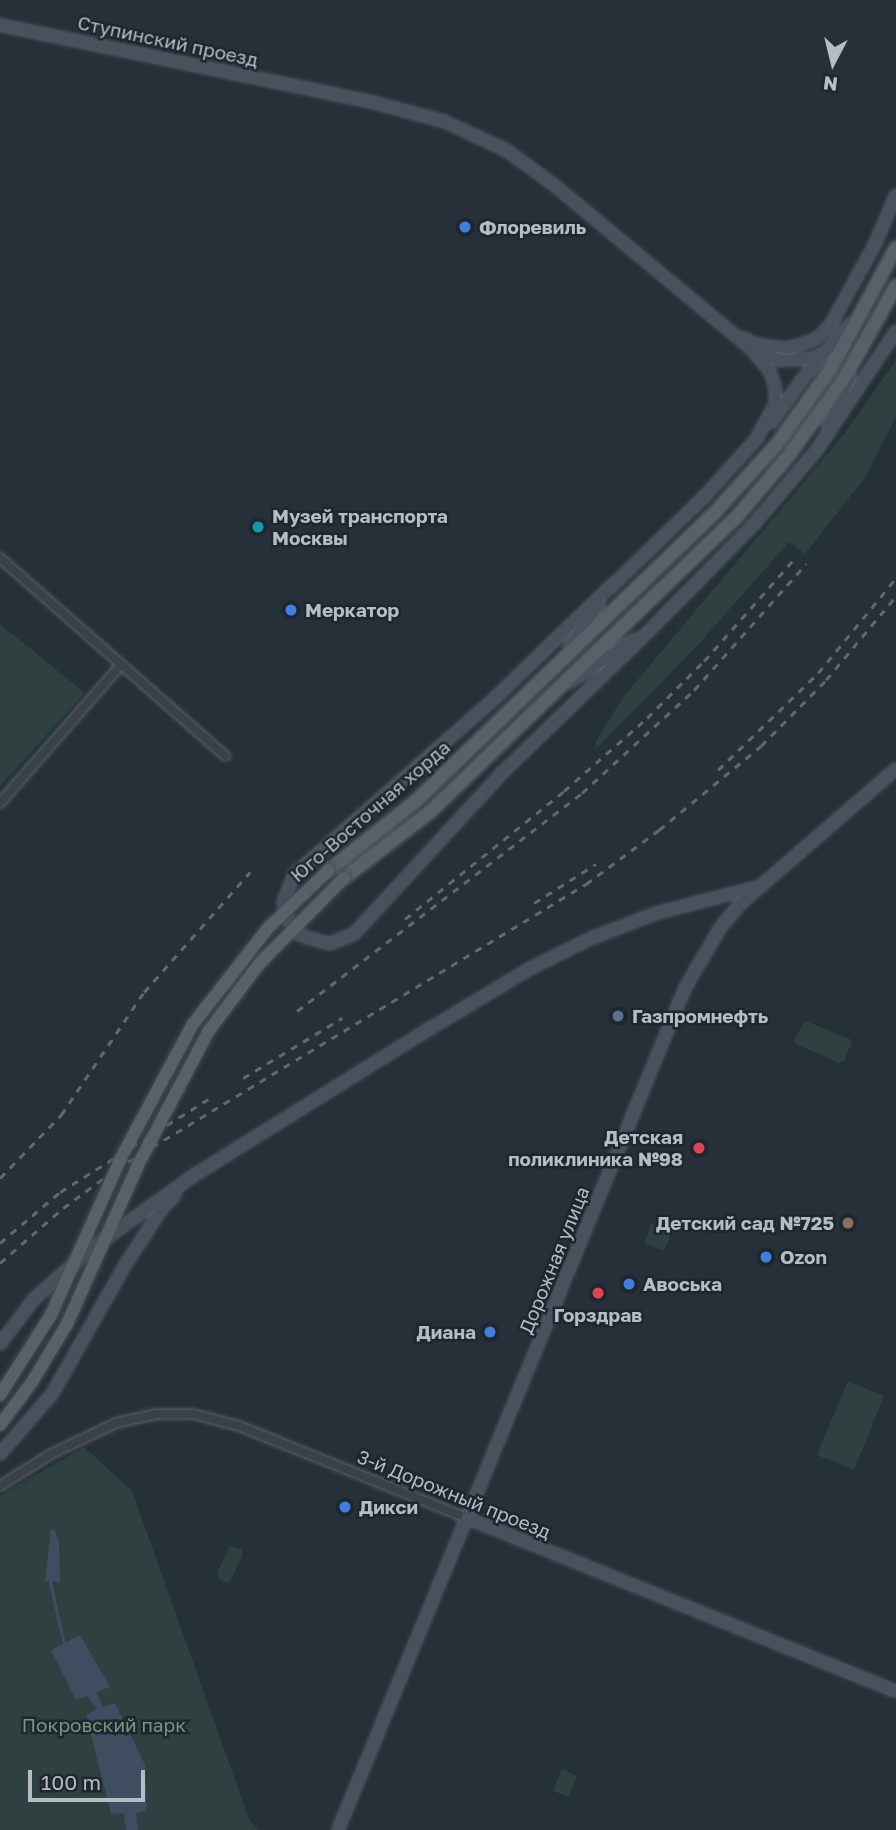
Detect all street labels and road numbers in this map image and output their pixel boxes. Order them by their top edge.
street label: Ступинский проезд [76,11,260,71]
street label: Юго-Восточная хорда [286,735,454,887]
street label: Дорожная улица [514,1183,594,1337]
street label: 3-й Дорожный проезд [354,1445,554,1543]

